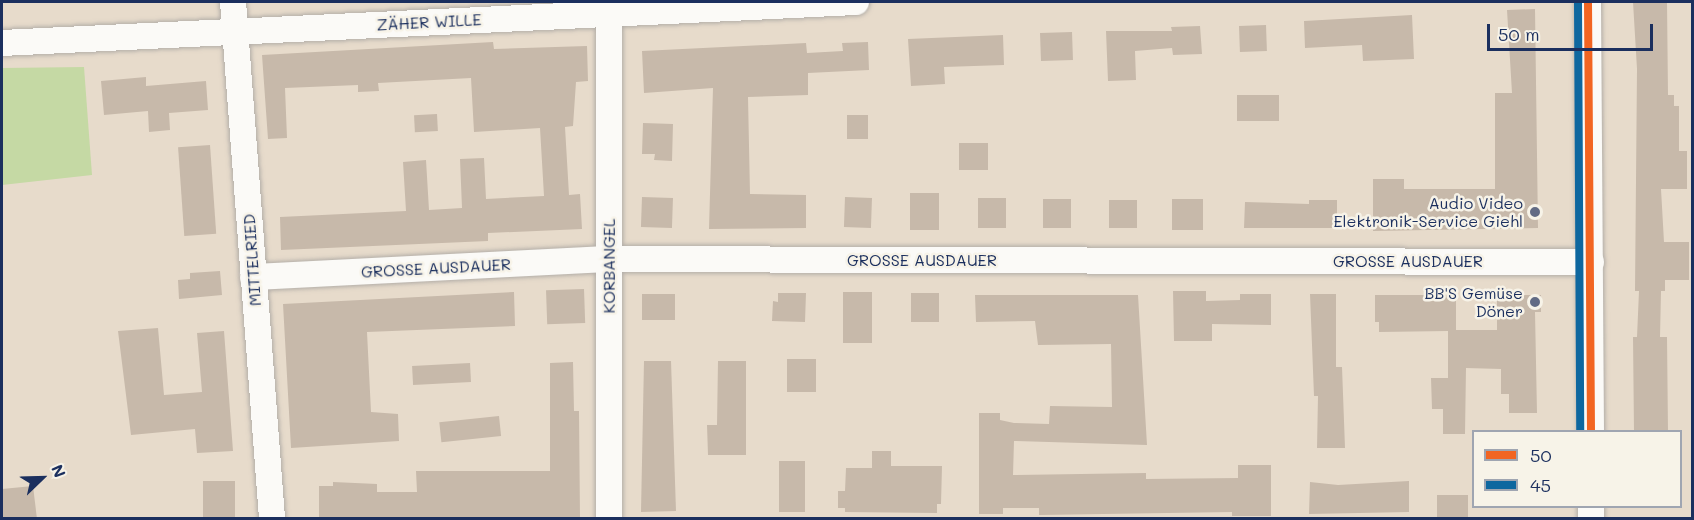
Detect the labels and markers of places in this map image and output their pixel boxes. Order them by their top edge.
place label: Audio Video Elektronik-Service Giehl [1333,193,1523,231]
marker: Audio Video Elektronik-Service Giehl [1528,205,1542,219]
place label: BB'S Gemüse Döner [1425,283,1523,321]
marker: BB'S Gemüse Döner [1528,295,1542,309]

